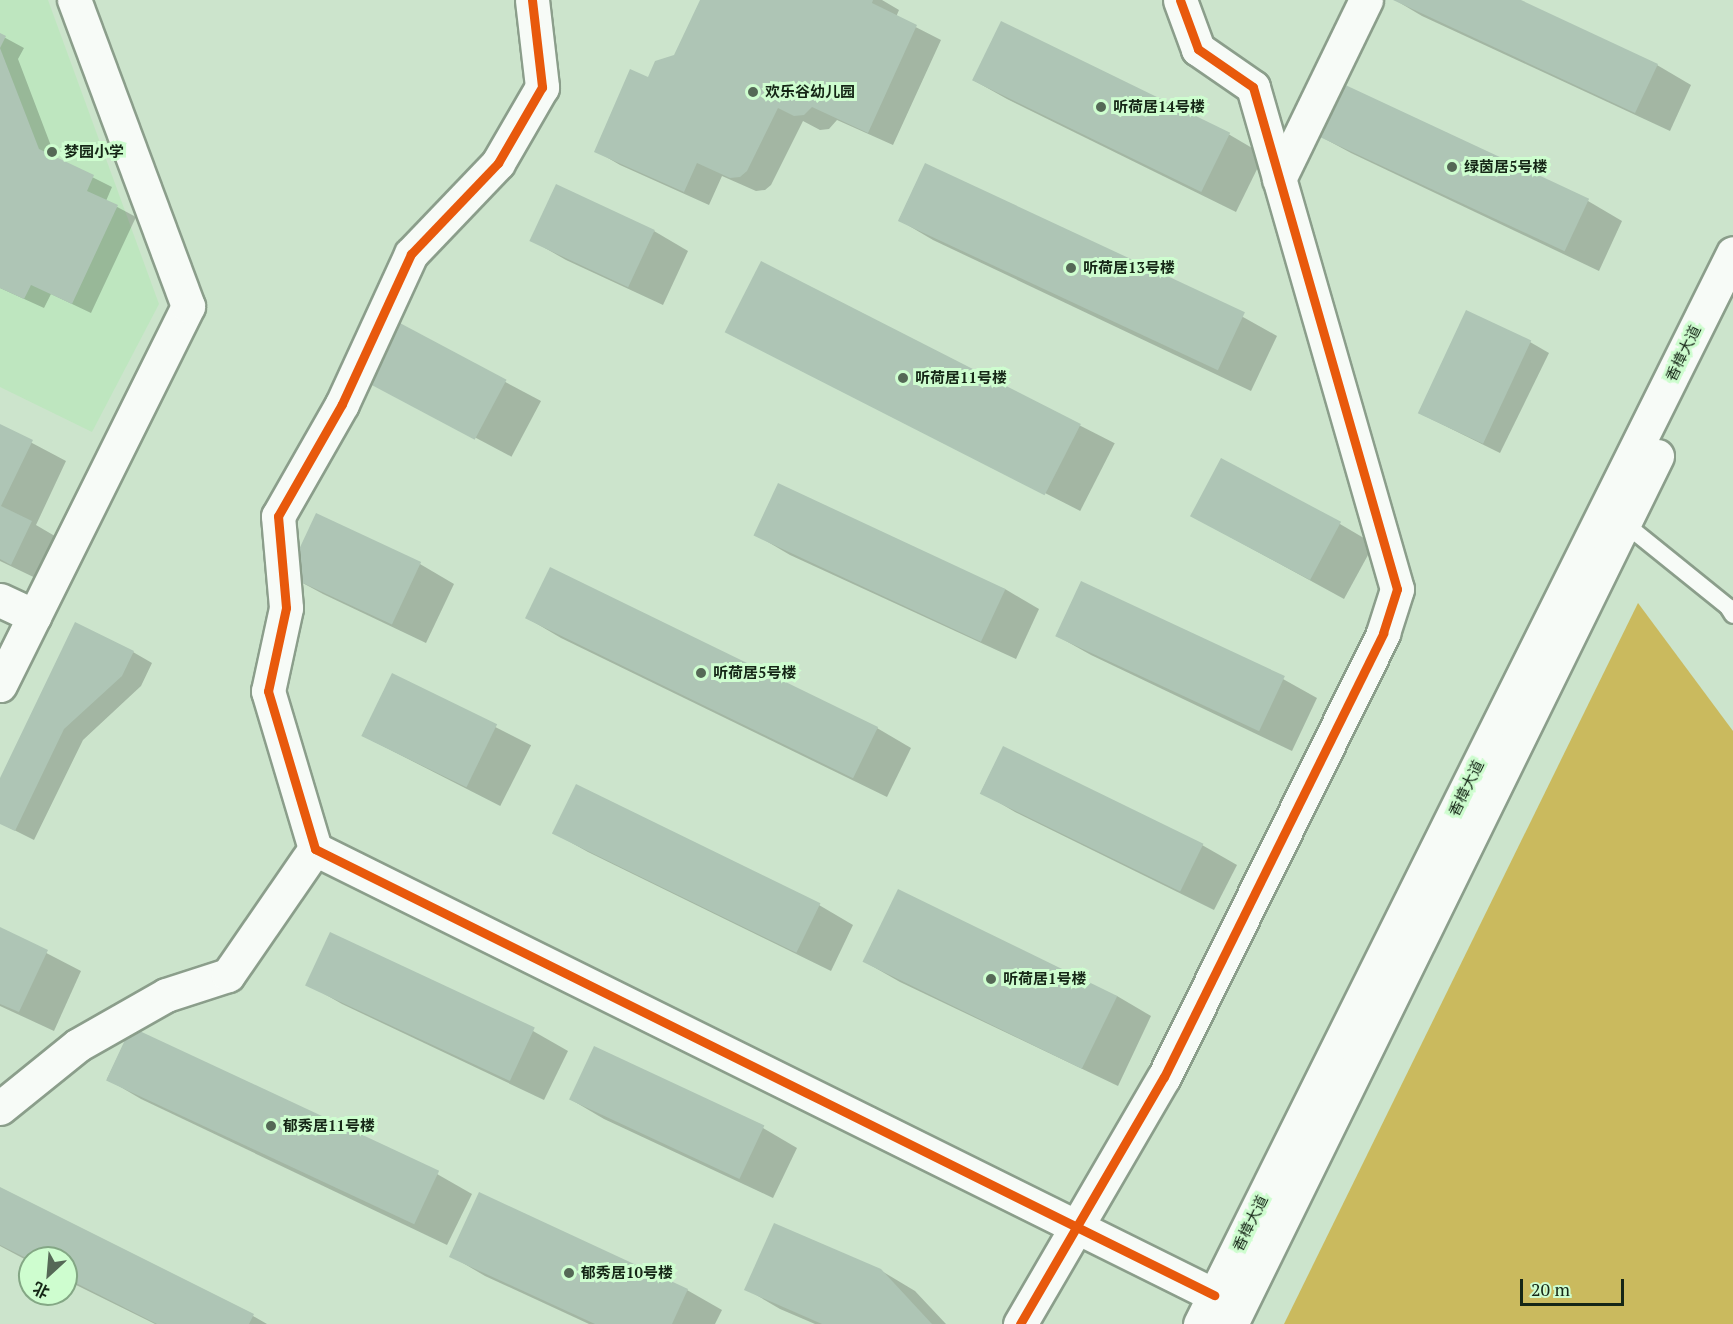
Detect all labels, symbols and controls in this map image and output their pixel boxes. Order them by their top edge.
place label: 欢乐谷幼儿园 [765,83,855,101]
marker: 欢乐谷幼儿园 [746,85,760,99]
place label: 听荷居14号楼 [1113,98,1205,116]
marker: 听荷居14号楼 [1094,100,1108,114]
place label: 梦园小学 [64,143,124,161]
marker: 梦园小学 [45,145,59,159]
place label: 绿茵居5号楼 [1464,158,1547,176]
marker: 绿茵居5号楼 [1445,160,1459,174]
place label: 听荷居13号楼 [1083,259,1175,277]
marker: 听荷居13号楼 [1064,261,1078,275]
street label: 香樟大道 [1662,322,1704,384]
place label: 听荷居11号楼 [915,369,1007,387]
marker: 听荷居11号楼 [896,371,910,385]
place label: 听荷居5号楼 [713,664,796,682]
marker: 听荷居5号楼 [694,666,708,680]
street label: 香樟大道 [1445,757,1487,819]
place label: 听荷居1号楼 [1003,970,1086,988]
marker: 听荷居1号楼 [984,972,998,986]
place label: 郁秀居11号楼 [283,1117,375,1135]
marker: 郁秀居11号楼 [264,1119,278,1133]
street label: 香樟大道 [1229,1192,1271,1254]
north arrow [18,1246,78,1306]
place label: 郁秀居10号楼 [581,1264,673,1282]
marker: 郁秀居10号楼 [562,1266,576,1280]
scale bar [1523,1267,1626,1305]
text: 北 [29,1277,53,1304]
text: 20 m [1531,1277,1570,1301]

